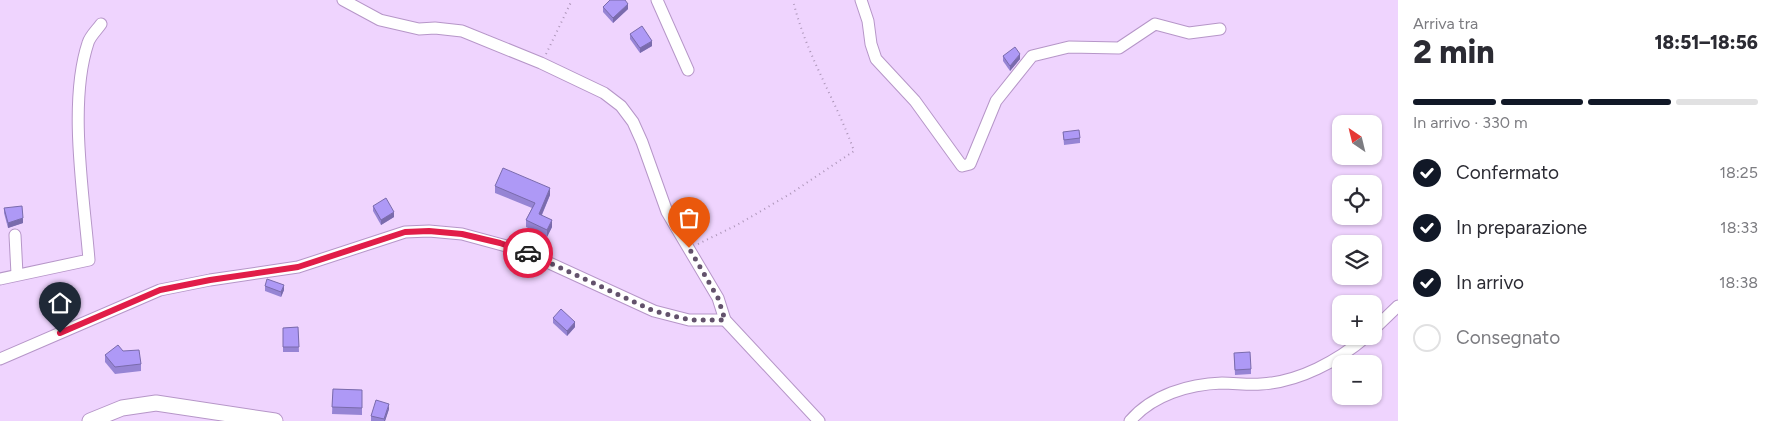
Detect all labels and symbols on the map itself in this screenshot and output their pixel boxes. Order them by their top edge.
north arrow [1332,115,1382,165]
pin [668,197,710,248]
courier [503,228,553,278]
pin [39,282,81,333]

